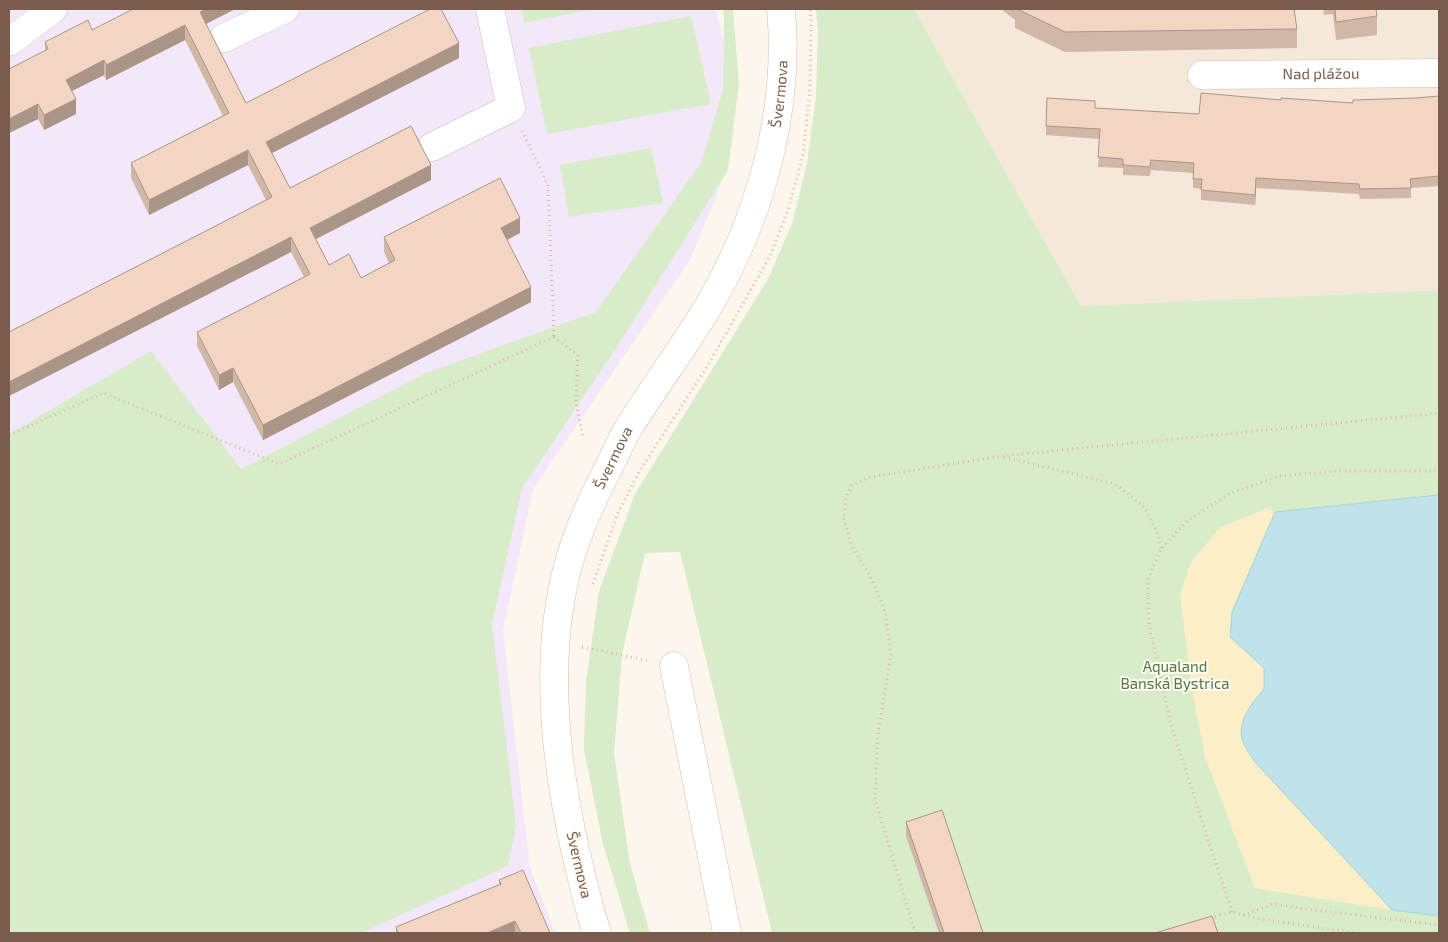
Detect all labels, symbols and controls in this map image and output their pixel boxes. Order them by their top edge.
street label: Švermova [765,60,791,129]
street label: Nad plážou [1282,64,1360,82]
street label: Švermova [589,423,636,492]
park label: Aqualand Banská Bystrica [1121,657,1229,692]
street label: Švermova [564,830,596,900]

